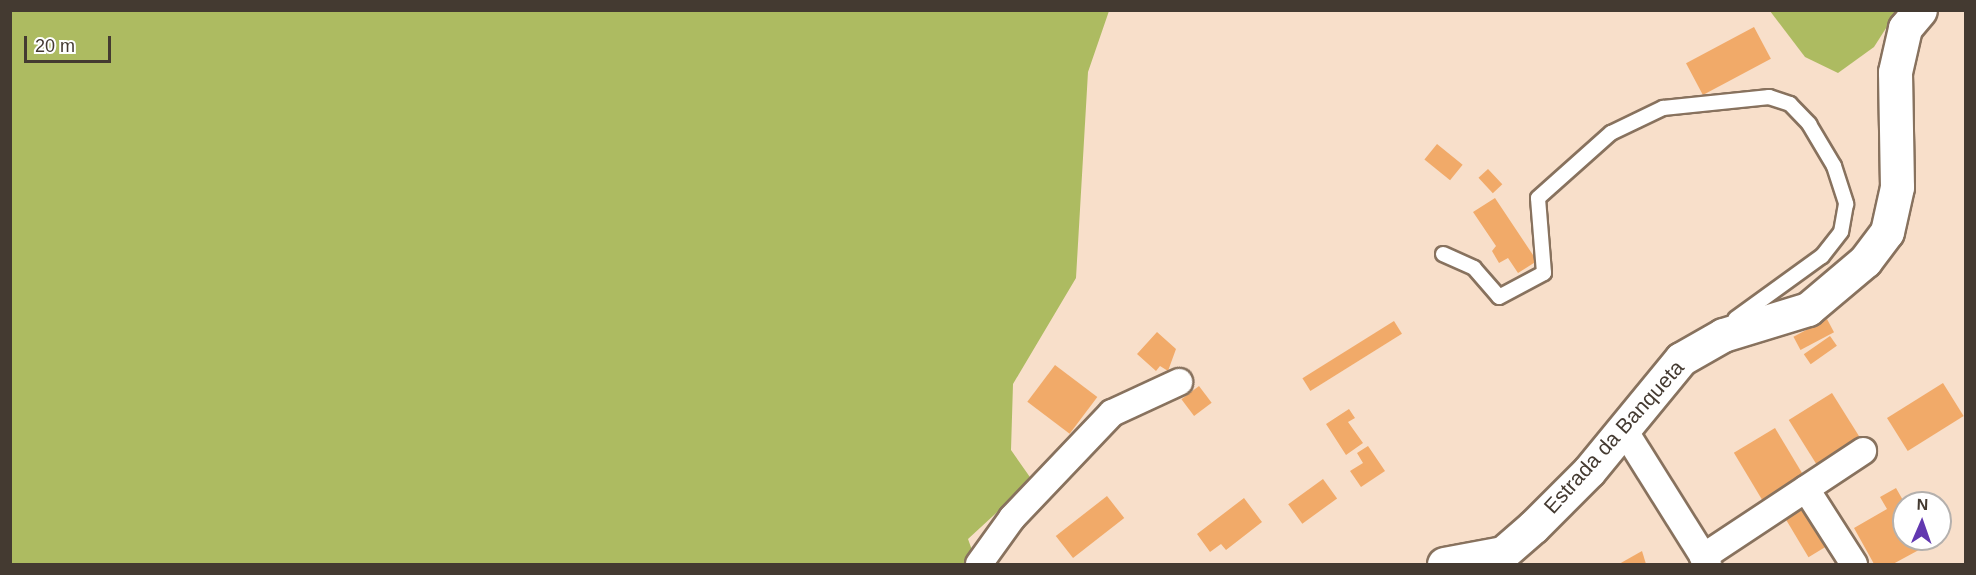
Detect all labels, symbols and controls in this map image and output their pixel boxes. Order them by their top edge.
scale bar [27,24,114,62]
text: 20 m [35,36,75,56]
street label: Estrada da Banqueta [1539,355,1689,519]
north arrow [1892,491,1952,551]
text: N [1917,496,1929,513]

